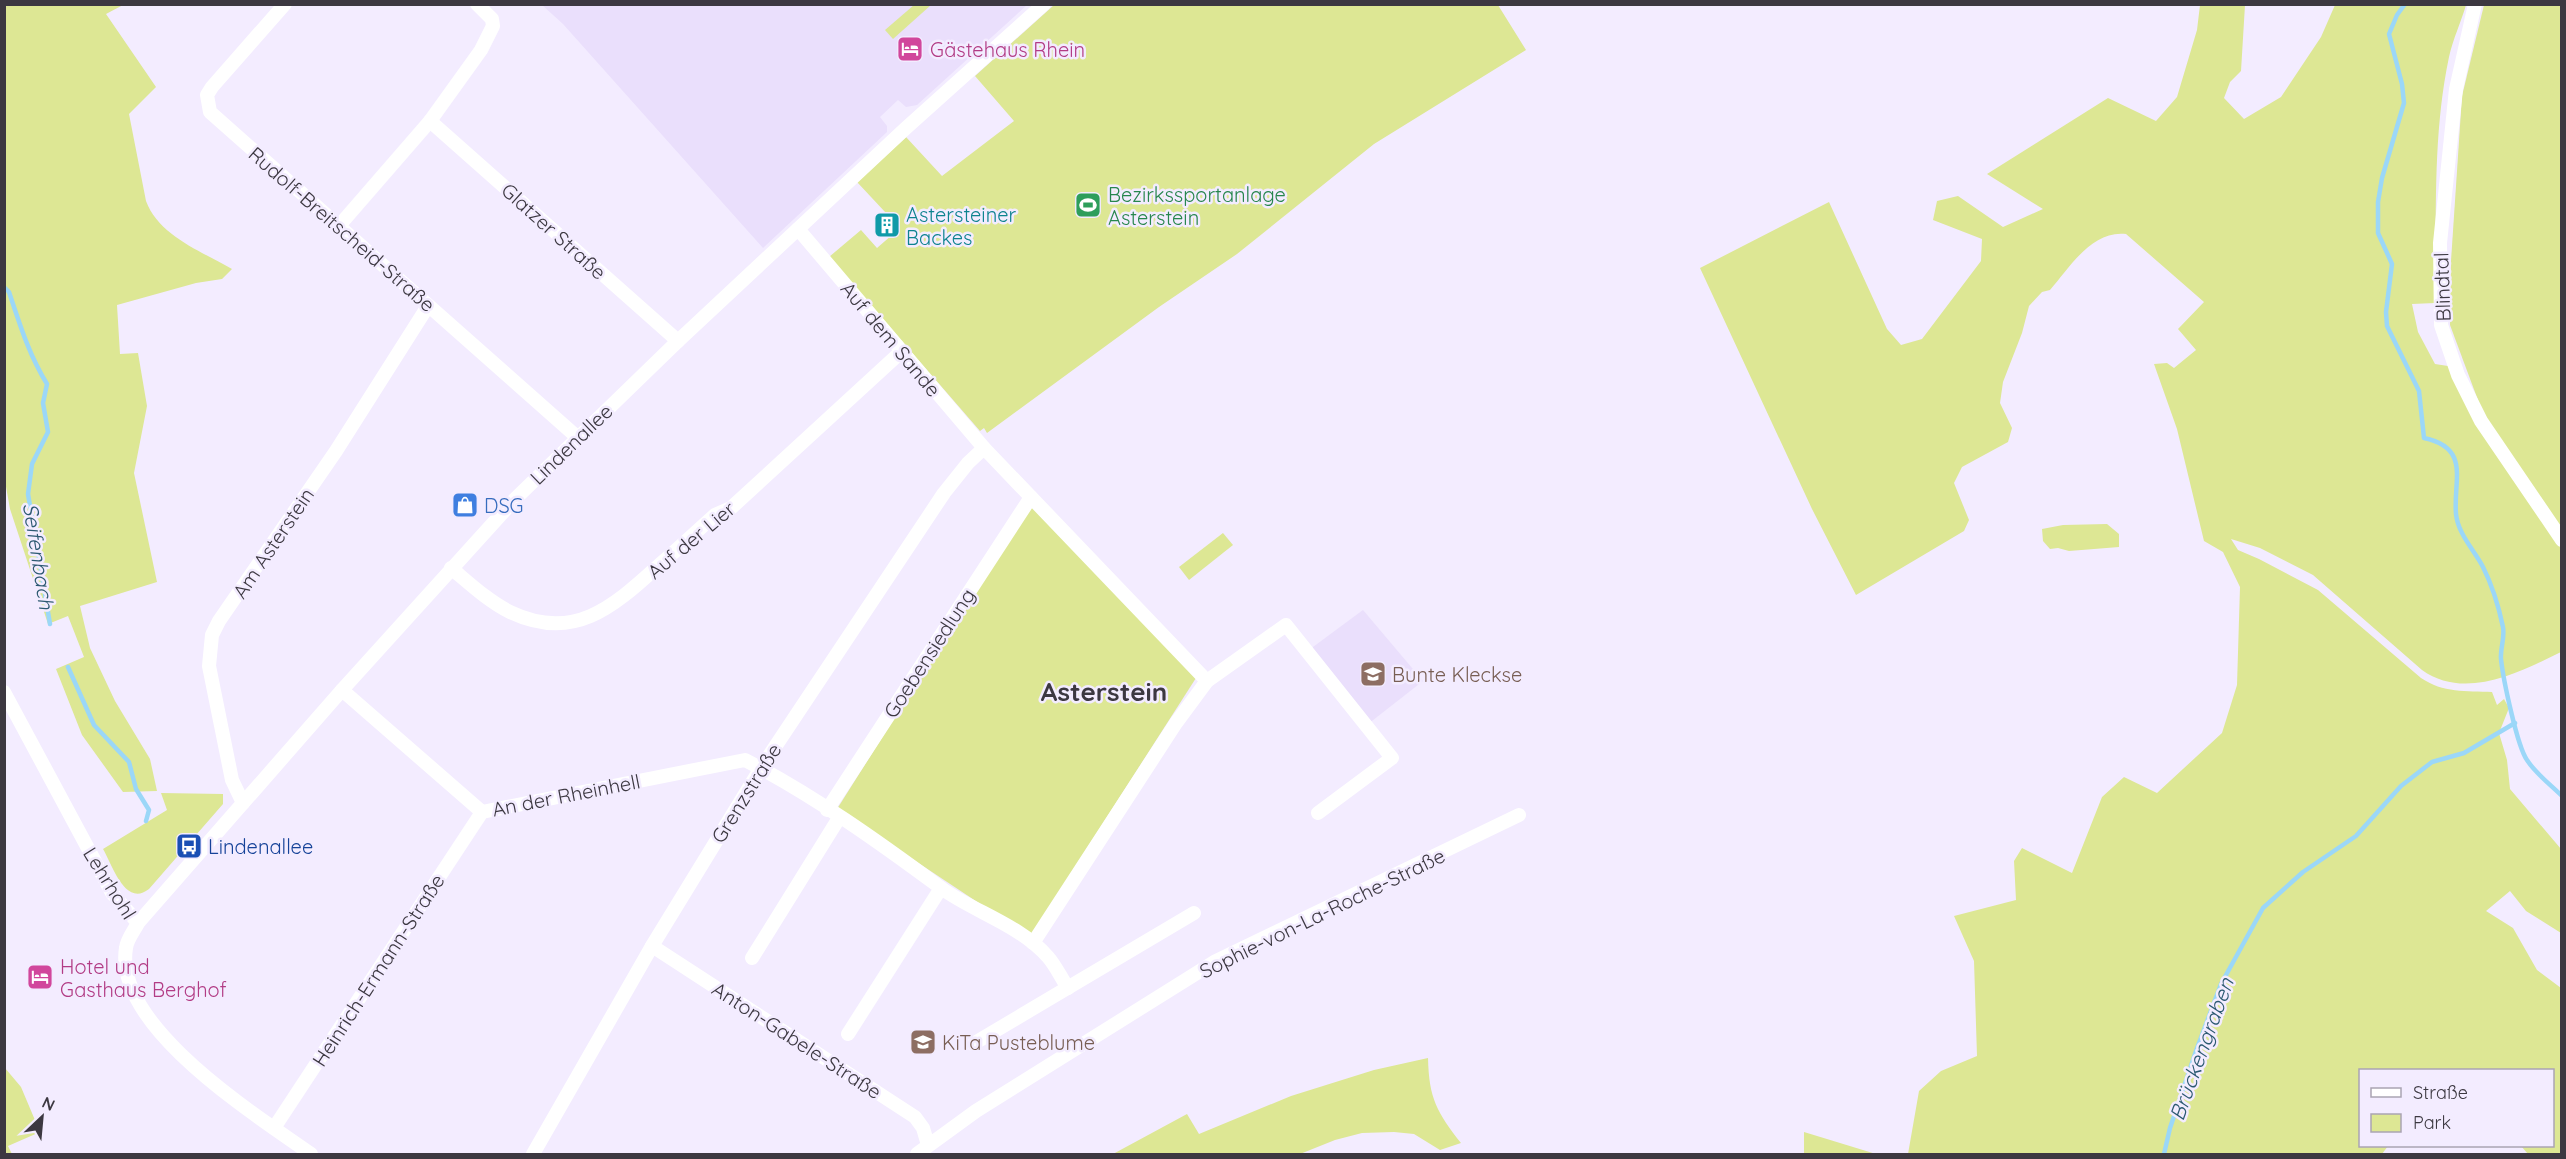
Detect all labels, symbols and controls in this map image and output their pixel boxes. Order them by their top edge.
hotel icon: Gästehaus Rhein [895,34,925,64]
place label: Gästehaus Rhein [930,37,1085,62]
street label: Rudolf-Breitscheid-Straße [244,141,440,317]
street label: Glatzer Straße [496,177,612,285]
place label: Bezirkssportanlage Asterstein [1108,182,1286,230]
sports icon: Bezirkssportanlage Asterstein [1073,190,1103,220]
place label: Astersteiner Backes [906,202,1016,250]
building icon: Astersteiner Backes [872,210,902,240]
street label: Blindtal [2428,252,2456,322]
street label: Auf dem Sande [836,276,946,402]
street label: Lindenallee [524,398,618,490]
street label: Am Asterstein [227,483,319,603]
shop icon: DSG [450,490,480,520]
place label: DSG [484,493,524,518]
street label: Auf der Lier [642,496,740,584]
water label: Seifenbach [18,501,60,612]
street label: Goebensiedlung [878,584,980,722]
school or university icon: Bunte Kleckse [1358,659,1388,689]
place label: Bunte Kleckse [1392,662,1522,687]
district label: Asterstein [1041,675,1167,708]
street label: Grenzstraße [706,739,786,847]
street label: An der Rheinhell [490,768,642,822]
bus stop icon: Lindenallee [174,831,204,861]
place label: Lindenallee [208,834,313,859]
street label: Lehrhohl [78,842,142,924]
street label: Sophie-von-La-Roche-Straße [1195,843,1449,983]
street label: Heinrich-Ermann-Straße [306,869,450,1071]
place label: Hotel und Gasthaus Berghof [60,954,227,1002]
hotel icon: Hotel und Gasthaus Berghof [25,962,55,992]
water label: Brückengraben [2163,973,2239,1124]
street label: Anton-Gabele-Straße [708,976,886,1104]
school or university icon: KiTa Pusteblume [908,1027,938,1057]
place label: KiTa Pusteblume [942,1030,1095,1055]
legend [2359,1069,2554,1147]
text: Straße [2413,1081,2468,1104]
north arrow [12,1087,72,1147]
text: N [39,1092,58,1115]
text: Park [2413,1111,2451,1134]

